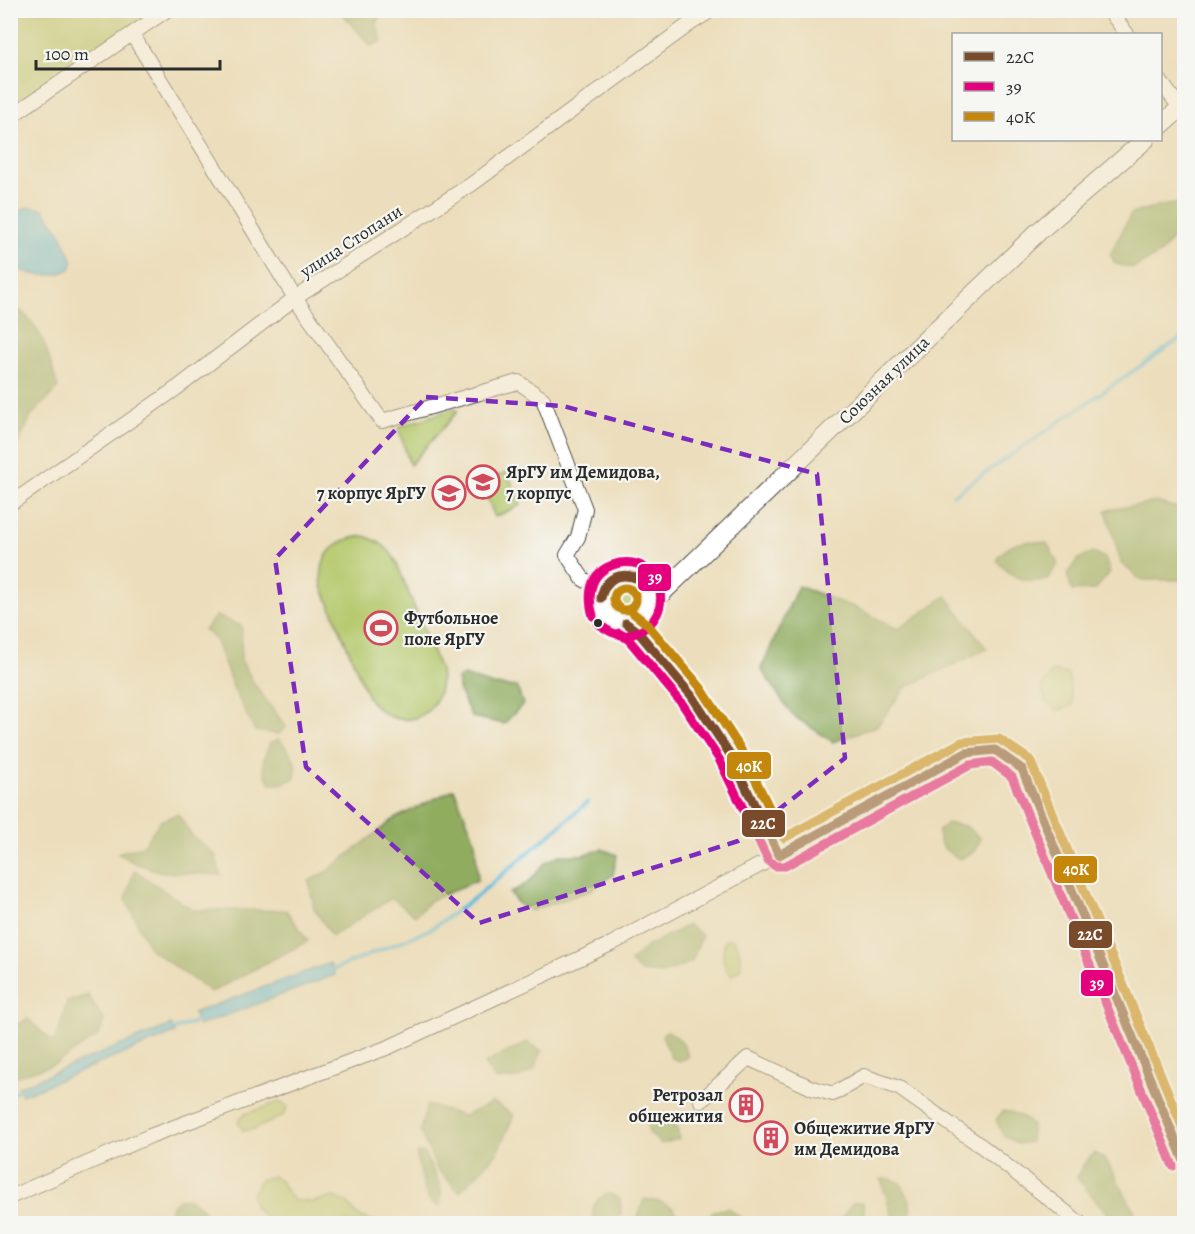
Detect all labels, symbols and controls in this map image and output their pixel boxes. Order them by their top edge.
scale bar [36,33,220,71]
legend [952,33,1162,141]
text: 100 m [45,42,89,66]
text: 22С [1006,45,1034,69]
text: 39 [1006,75,1022,99]
text: 40К [1006,105,1036,129]
street label: улица Стопани [294,199,407,284]
street label: Союзная улица [833,330,935,430]
place label: ЯрГУ им Демидова, 7 корпус [506,460,660,505]
school or university icon: ЯрГУ им Демидова, 7 корпус [465,464,501,500]
school or university icon: 7 корпус ЯрГУ [431,475,467,511]
place label: 7 корпус ЯрГУ [317,481,426,505]
line badge: 39 [637,563,672,592]
text: 39 [648,567,662,589]
place label: Футбольное поле ЯрГУ [404,606,498,651]
sports icon: Футбольное поле ЯрГУ [363,610,399,646]
unlabelled marker [592,617,604,629]
line badge: 40К [726,751,772,780]
text: 40К [736,756,762,778]
line badge: 22С [741,809,786,838]
text: 22С [750,813,776,835]
line badge: 40К [1053,855,1098,884]
text: 40К [1063,859,1089,881]
line badge: 22С [1068,920,1113,949]
text: 22С [1077,924,1103,946]
line badge: 39 [1080,969,1114,997]
text: 39 [1090,973,1104,995]
place label: Ретрозал общежития [629,1083,723,1128]
building icon: Ретрозал общежития [728,1087,764,1123]
place label: Общежитие ЯрГУ им Демидова [794,1116,935,1161]
building icon: Общежитие ЯрГУ им Демидова [753,1120,789,1156]

